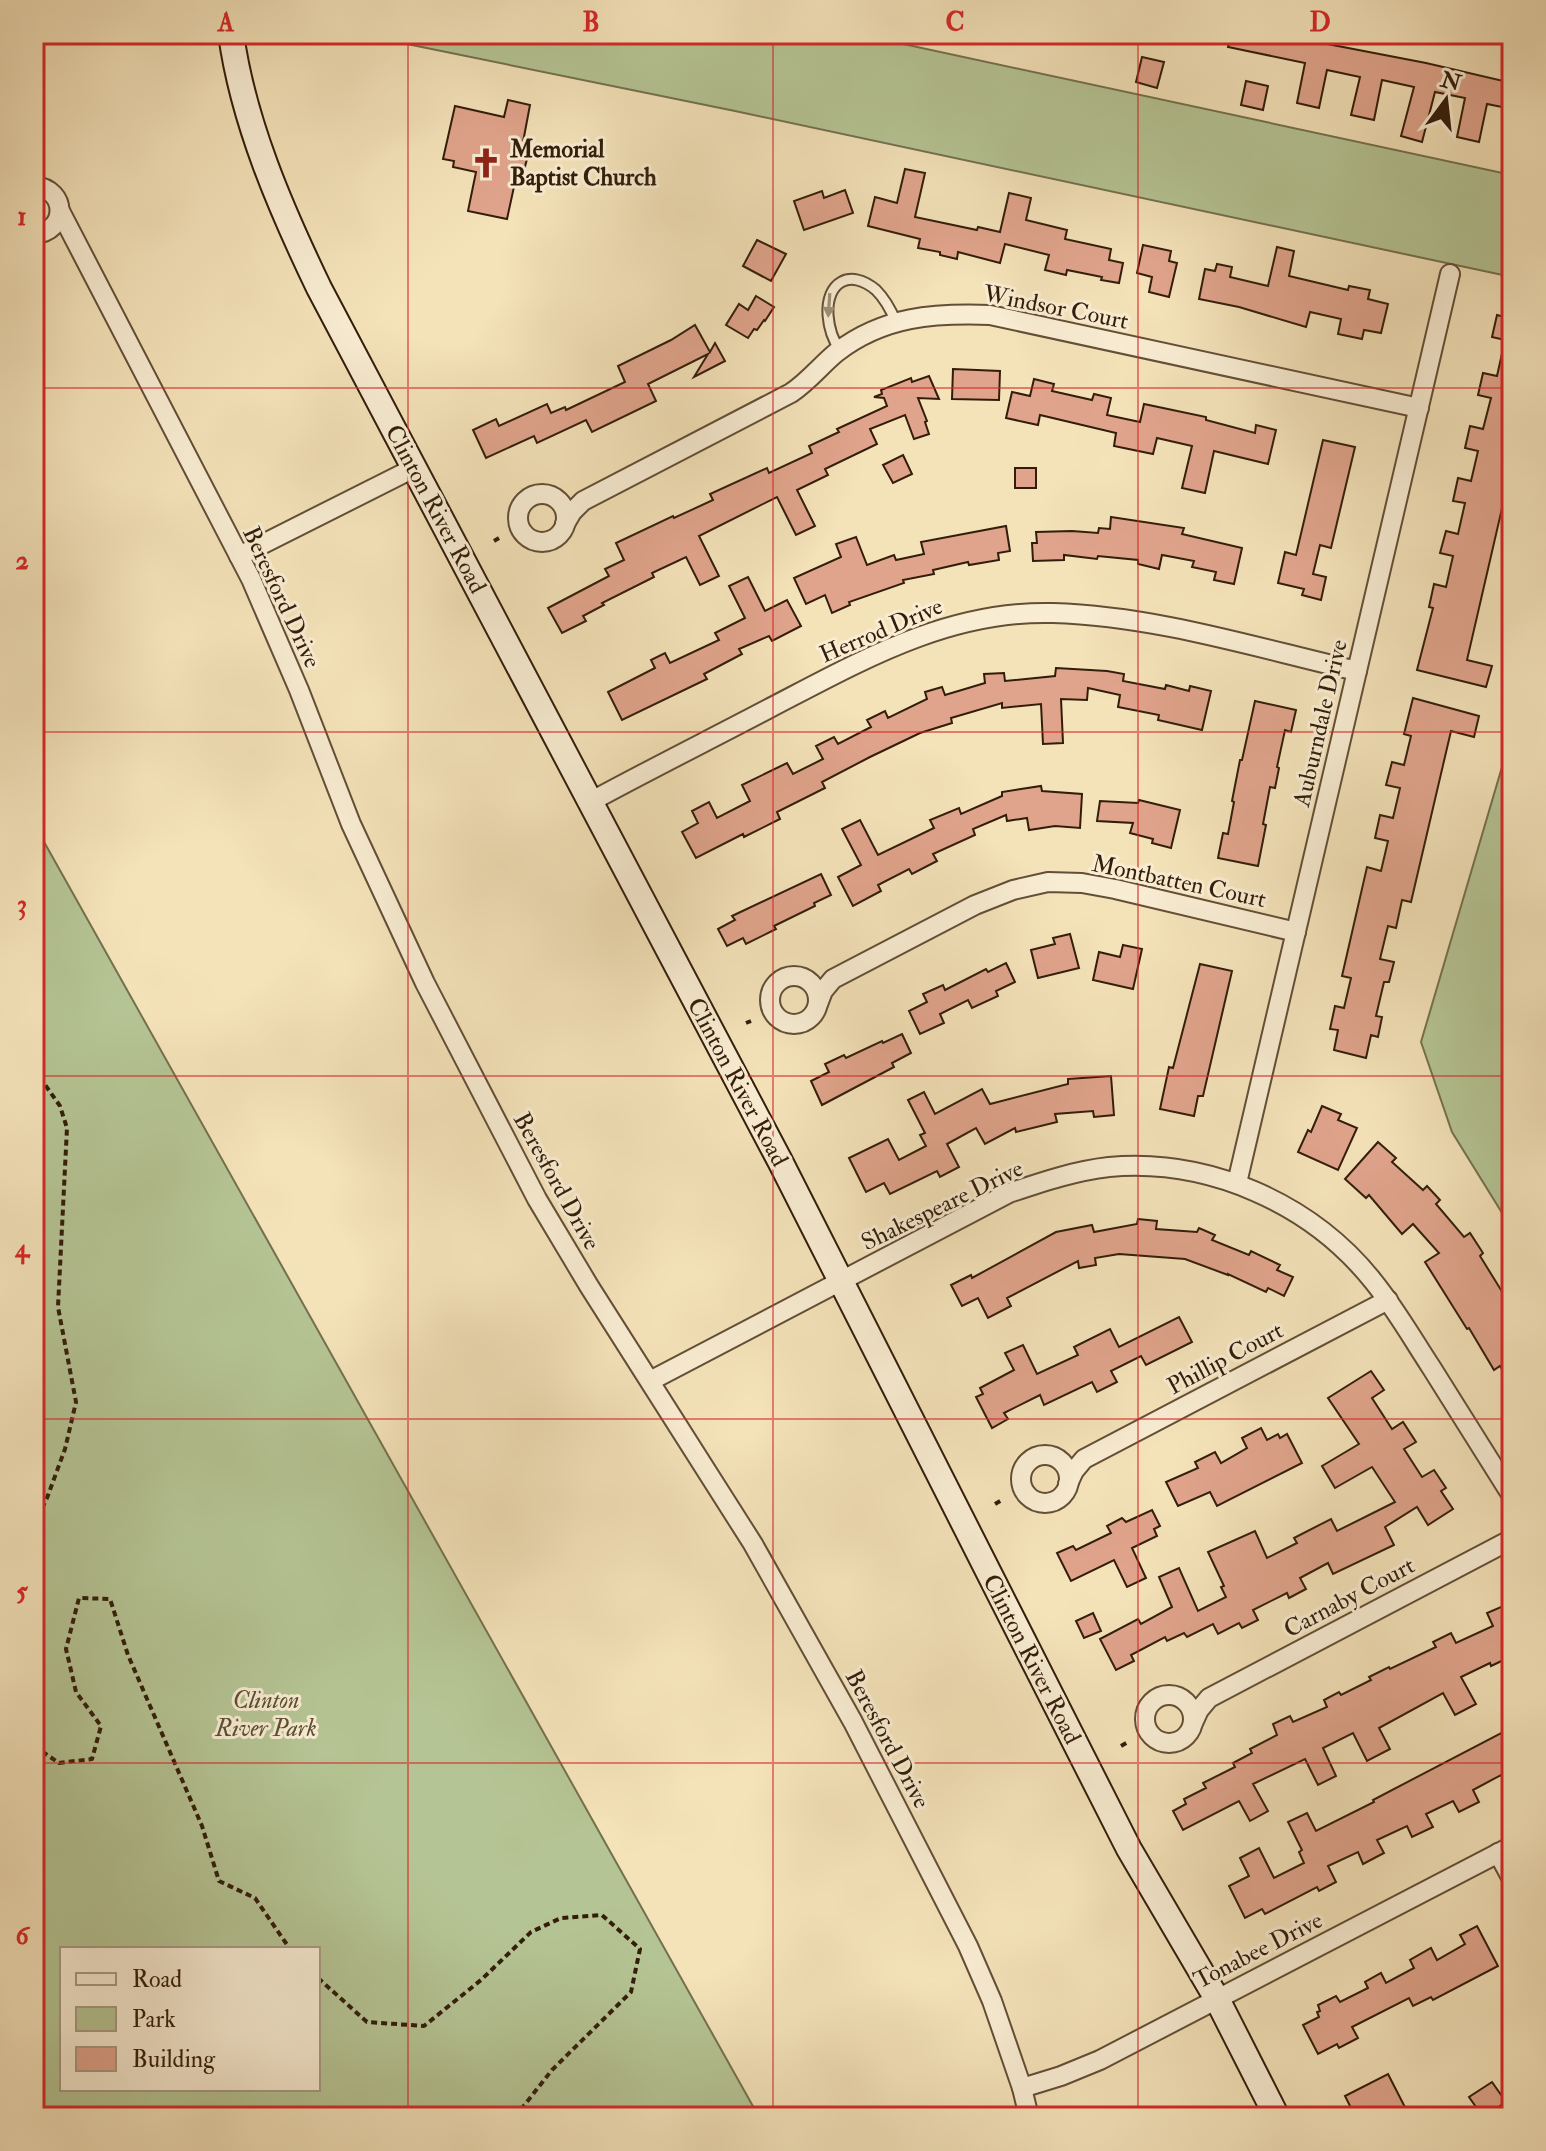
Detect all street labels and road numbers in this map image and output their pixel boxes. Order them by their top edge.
street label: Windsor Court [980,278,1131,337]
street label: Clinton River Road [378,419,493,599]
street label: Beresford Drive [235,521,328,673]
street label: Herrod Drive [815,591,947,670]
street label: Auburndale Drive [1286,636,1355,811]
street label: Montbatten Court [1089,848,1269,915]
street label: Clinton River Road [680,992,795,1172]
street label: Beresford Drive [506,1107,607,1256]
street label: Shakespeare Drive [856,1153,1028,1258]
street label: Phillip Court [1162,1315,1289,1402]
street label: Carnaby Court [1278,1550,1420,1645]
street label: Clinton River Road [975,1569,1088,1750]
street label: Beresford Drive [838,1665,937,1814]
street label: Tonabee Drive [1189,1905,1328,1996]

